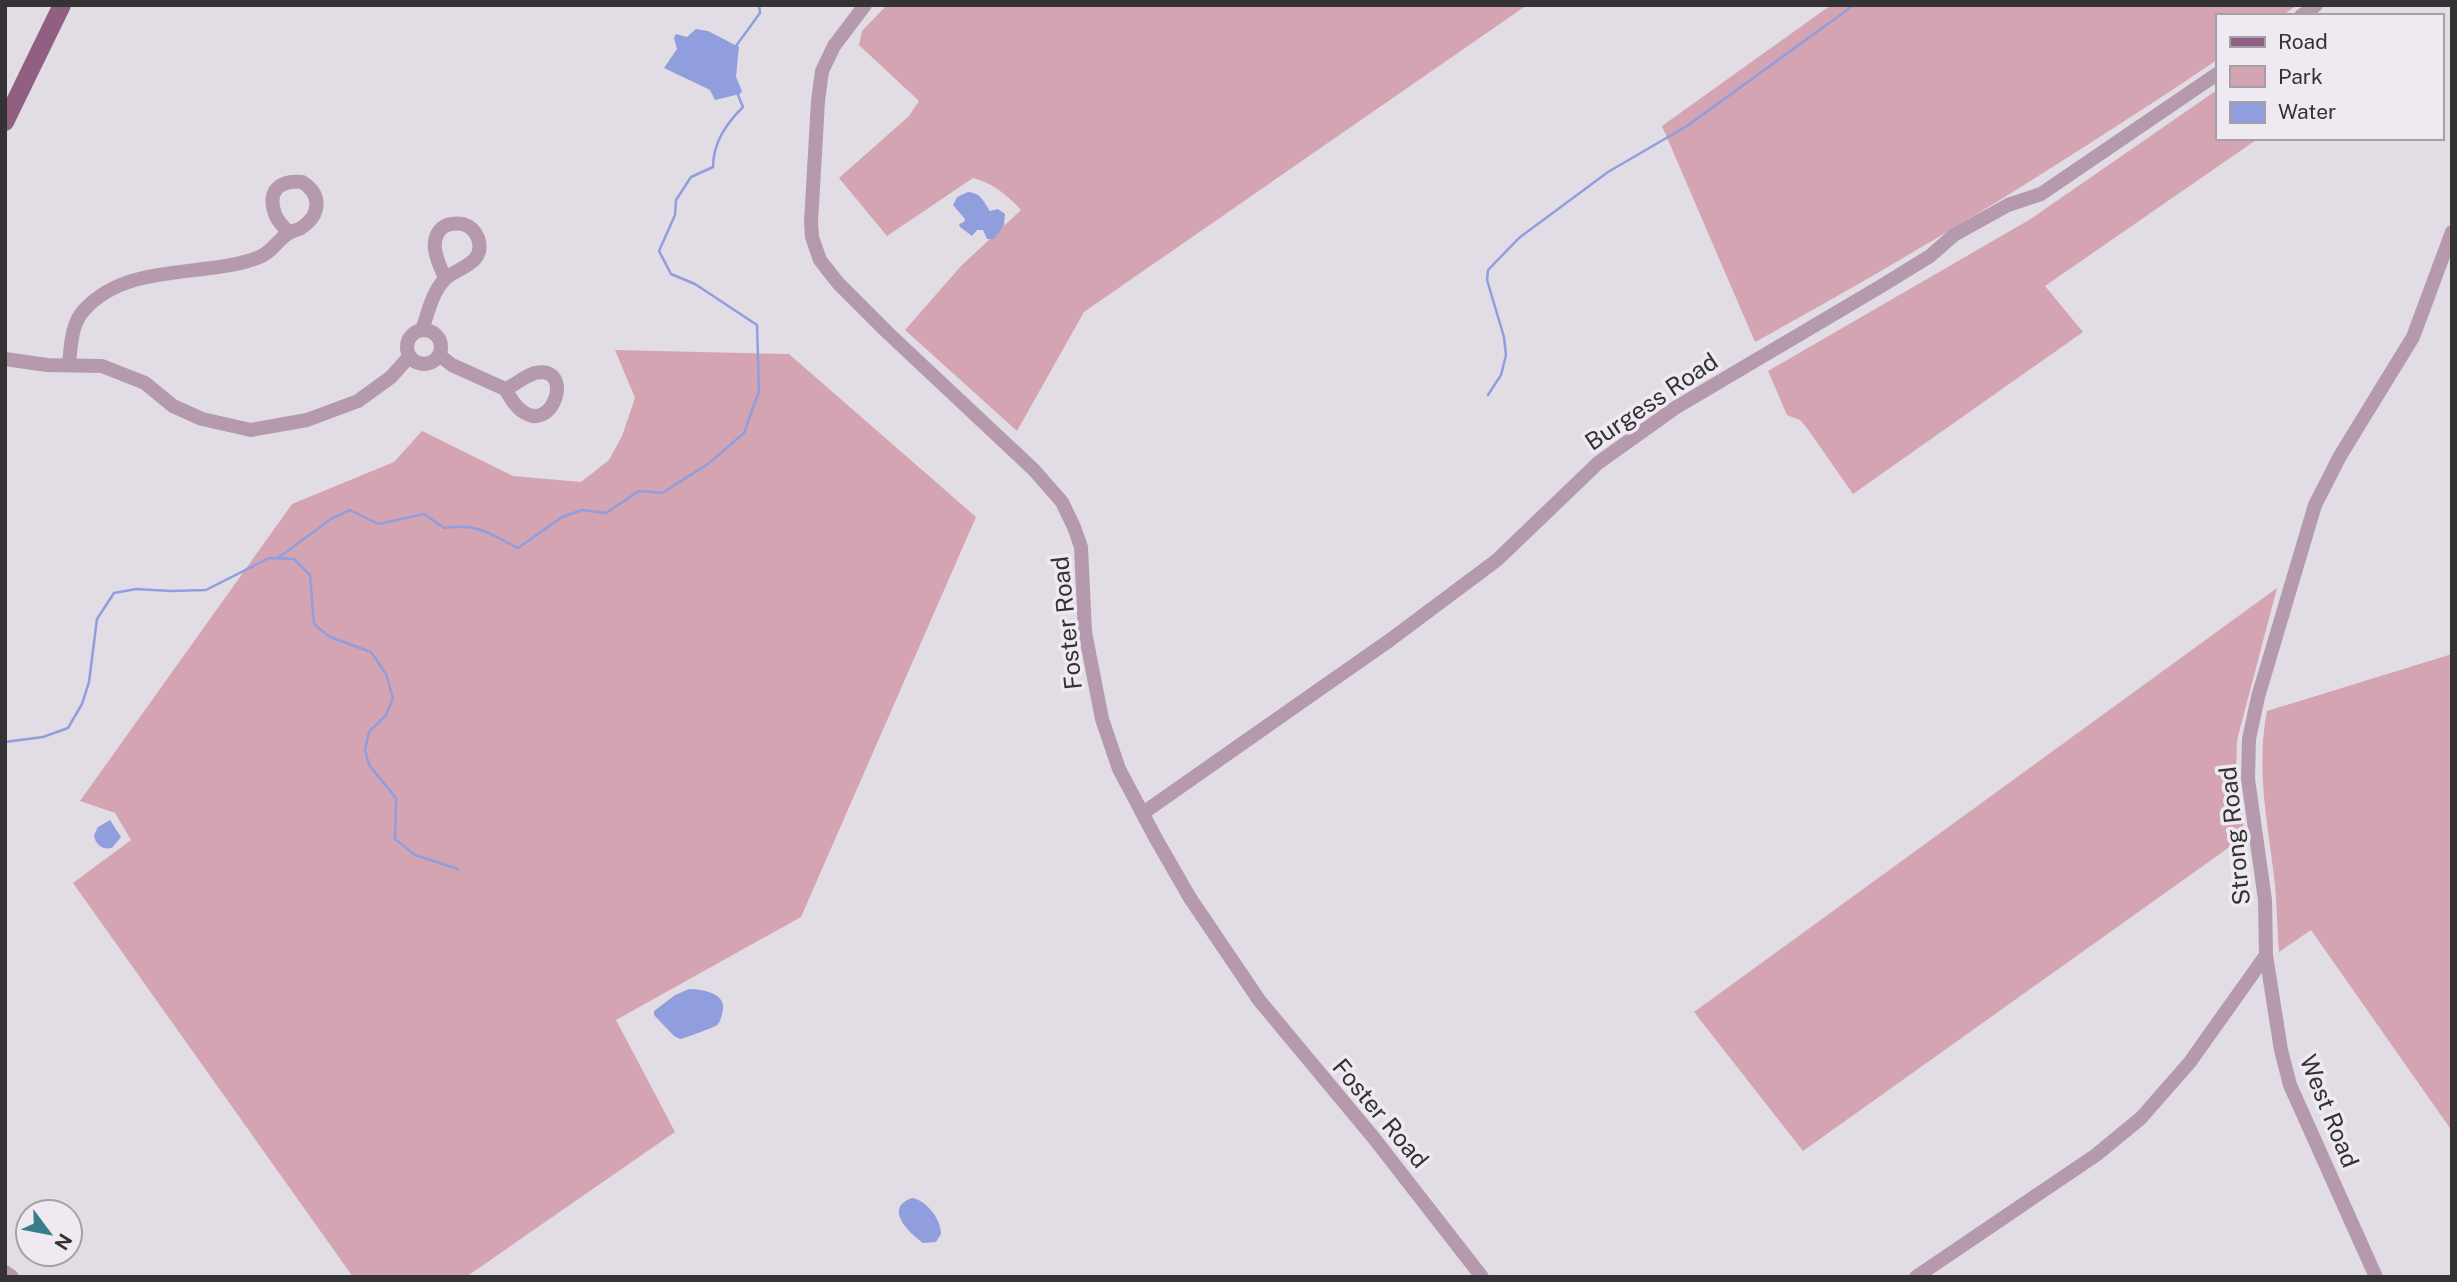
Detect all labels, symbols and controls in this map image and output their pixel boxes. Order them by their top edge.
legend [2216,14,2443,140]
text: Road [2278,29,2328,54]
text: Park [2278,64,2323,89]
text: Water [2278,99,2336,124]
street label: Burgess Road [1579,346,1723,456]
street label: Foster Road [1045,555,1087,691]
street label: Strong Road [2213,765,2255,907]
street label: West Road [2295,1050,2365,1172]
street label: Foster Road [1327,1053,1435,1173]
north arrow [14,1198,84,1268]
text: N [50,1230,77,1254]

